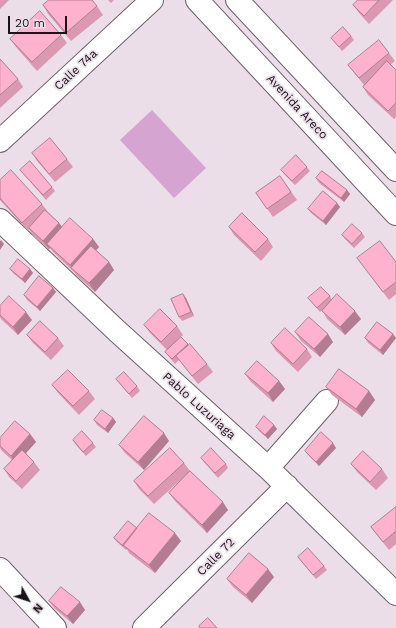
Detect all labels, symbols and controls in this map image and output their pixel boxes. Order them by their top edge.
scale bar [10,8,69,34]
text: 20 m [15,16,45,30]
street label: Calle 74a [52,47,100,93]
street label: Avenida Areco [263,72,331,142]
street label: Pablo Luzuriaga [160,370,238,442]
street label: Calle 72 [194,535,238,579]
north arrow [8,580,48,620]
text: N [30,601,45,615]

